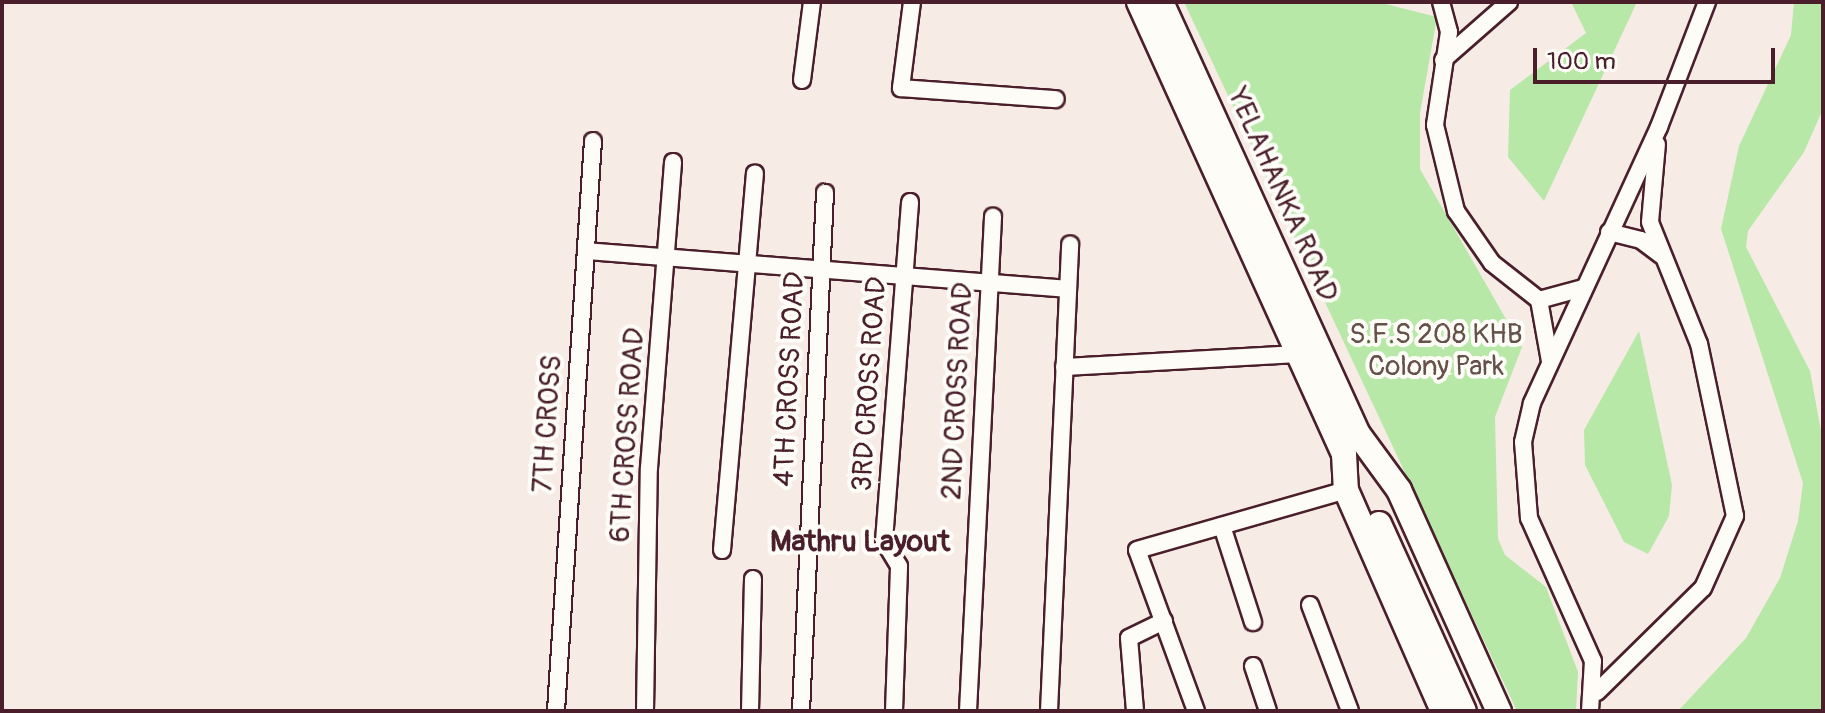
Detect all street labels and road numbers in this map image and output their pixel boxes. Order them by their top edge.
street label: YELAHANKA ROAD [1220,83,1344,307]
street label: 4TH CROSS ROAD [768,271,812,487]
street label: 3RD CROSS ROAD [846,276,894,492]
street label: 2ND CROSS ROAD [936,281,980,501]
street label: 6TH CROSS ROAD [604,326,652,544]
street label: 7TH CROSS [526,354,570,494]

